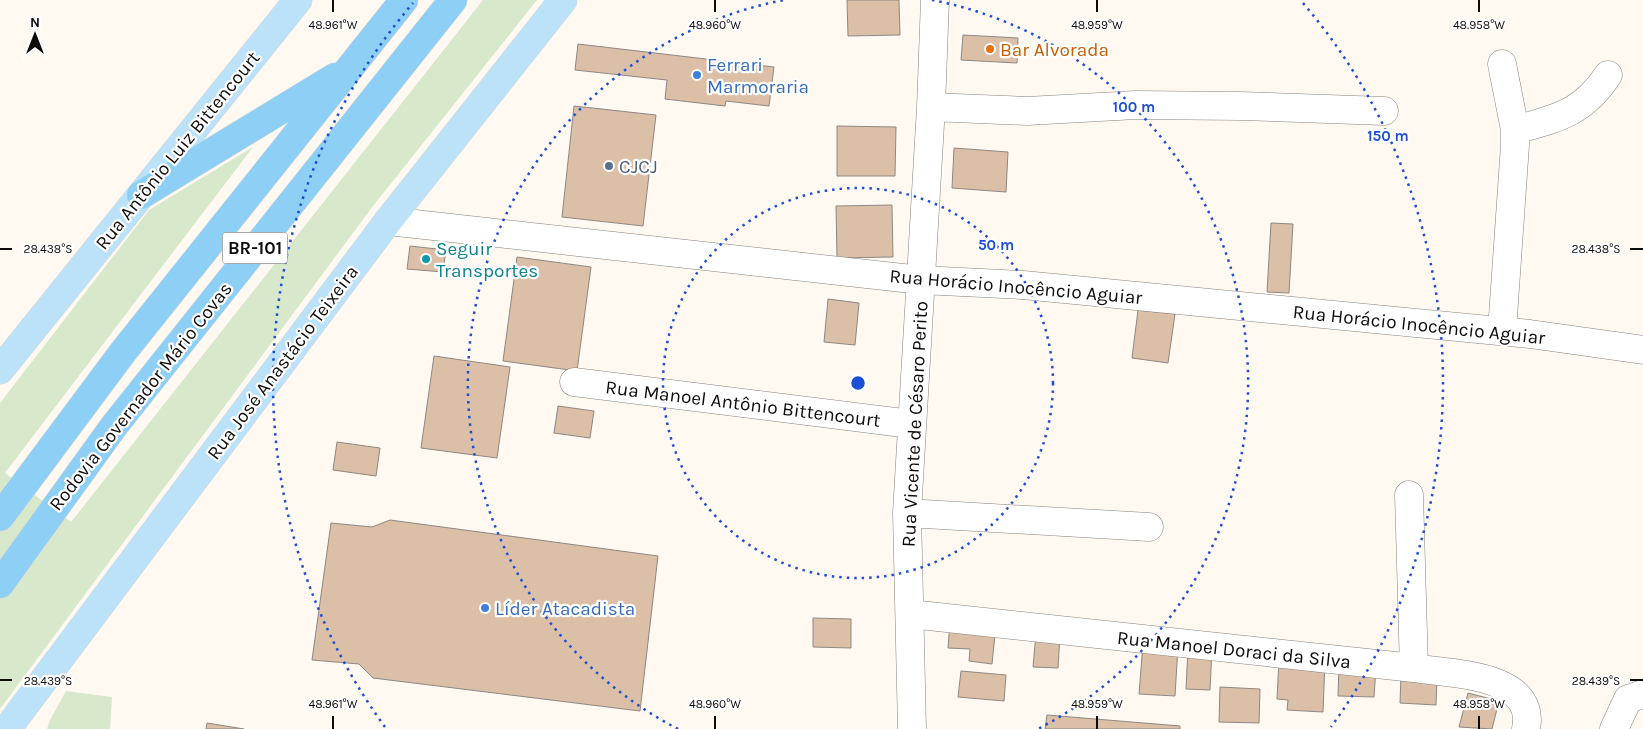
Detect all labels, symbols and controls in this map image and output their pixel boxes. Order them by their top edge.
north arrow [10,10,60,60]
text: N [30,14,40,31]
text: 48.961°W [309,18,358,32]
text: 48.960°W [689,18,741,32]
text: 48.959°W [1071,18,1123,32]
text: 48.958°W [1453,18,1505,32]
place label: Bar Alvorada [1000,39,1109,61]
marker: Bar Alvorada [984,43,996,55]
street label: Rua Antônio Luiz Bittencourt [91,47,264,254]
place label: Ferrari Marmoraria [707,54,809,98]
marker: Ferrari Marmoraria [691,69,703,81]
text: 100 m [1113,98,1155,116]
text: 150 m [1367,127,1409,145]
place label: CJCJ [619,156,658,178]
marker: CJCJ [603,160,615,172]
road number: BR-101 [222,232,288,264]
text: 50 m [978,236,1014,254]
place label: Seguir Transportes [436,238,538,282]
text: 28.438°S [24,242,72,256]
text: 28.438°S [1572,242,1620,256]
marker: Seguir Transportes [420,253,432,265]
street label: Rua José Anastácio Teixeira [203,261,363,464]
street label: Rua Horácio Inocêncio Aguiar [889,265,1143,309]
street label: Rodovia Governador Mário Covas [45,278,237,515]
street label: Rua Vicente de Césaro Perito [898,300,932,548]
street label: Rua Horácio Inocêncio Aguiar [1292,301,1546,349]
centre of rings [849,374,867,392]
street label: Rua Manoel Antônio Bittencourt [604,376,882,432]
place label: Líder Atacadista [495,598,635,620]
marker: Líder Atacadista [479,602,491,614]
street label: Rua Manoel Doraci da Silva [1116,627,1352,673]
text: 28.439°S [24,674,72,688]
text: 28.439°S [1572,674,1620,688]
text: 48.961°W [309,697,358,711]
text: 48.960°W [689,697,741,711]
text: 48.959°W [1071,697,1123,711]
text: 48.958°W [1453,697,1505,711]

